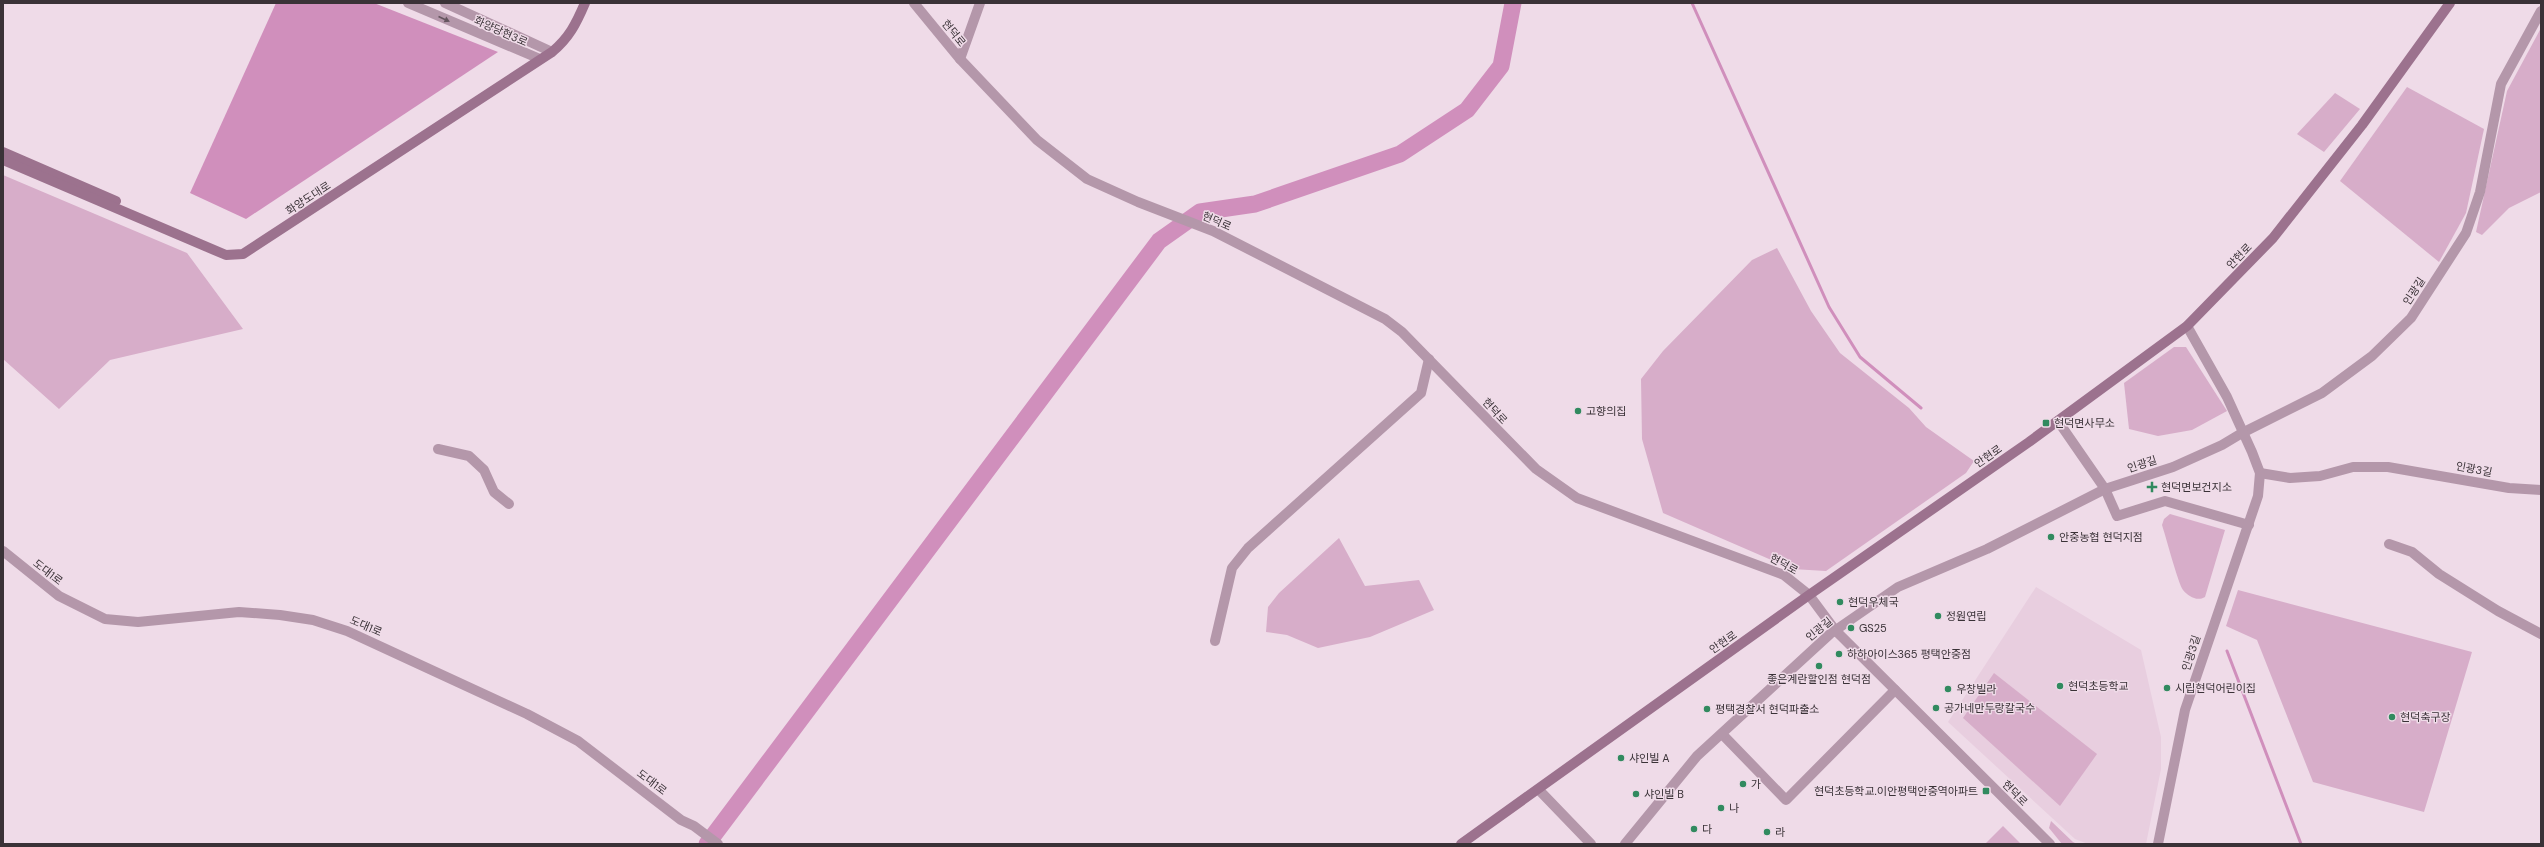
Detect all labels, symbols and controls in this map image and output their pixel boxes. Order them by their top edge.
street label: 화양당현3로 [472,13,530,49]
one-way arrow [438,16,449,22]
street label: 현덕로 [939,17,969,49]
street label: 화양도대로 [283,178,333,218]
street label: 현덕로 [1200,209,1234,233]
street label: 안현로 [2223,240,2255,272]
street label: 인광길 [2400,274,2428,308]
street label: 현덕로 [1480,395,1510,427]
place label: 고향의집 [1586,404,1626,418]
marker: 고향의집 [1573,406,1583,416]
place label: 현덕면사무소 [2054,416,2115,430]
marker: 현덕면사무소 [2041,418,2051,428]
street label: 안현로 [1972,442,2004,470]
street label: 인광길 [2125,453,2159,475]
street label: 인광3길 [2455,459,2493,479]
place label: 현덕면보건지소 [2161,480,2232,494]
marker: 현덕면보건지소 [2146,481,2158,493]
place label: 안중농협 현덕지점 [2059,530,2143,544]
marker: 안중농협 현덕지점 [2046,532,2056,542]
street label: 현덕로 [1767,551,1801,577]
street label: 도대1로 [30,556,66,588]
place label: 현덕우체국 [1848,595,1899,609]
marker: 현덕우체국 [1835,597,1845,607]
place label: 정원연립 [1946,609,1986,623]
marker: 정원연립 [1933,611,1943,621]
street label: 도대1로 [348,613,384,639]
street label: 인광길 [1803,614,1835,644]
place label: GS25 [1859,621,1887,635]
marker: GS25 [1846,623,1856,633]
street label: 안현로 [1707,628,1739,656]
street label: 인광3길 [2179,633,2203,673]
place label: 하하아이스365 평택안중점 [1847,647,1971,661]
marker: 하하아이스365 평택안중점 [1834,649,1844,659]
marker: 좋은계란할인점 현덕점 [1814,661,1824,671]
place label: 좋은계란할인점 현덕점 [1767,672,1871,686]
place label: 현덕초등학교 [2068,679,2129,693]
marker: 현덕초등학교 [2055,681,2065,691]
place label: 시립현덕어린이집 [2175,681,2256,695]
place label: 우창빌라 [1956,682,1996,696]
marker: 시립현덕어린이집 [2162,683,2172,693]
marker: 우창빌라 [1943,684,1953,694]
place label: 공가네만두랑칼국수 [1944,701,2035,715]
place label: 평택경찰서 현덕파출소 [1715,702,1819,716]
marker: 공가네만두랑칼국수 [1931,703,1941,713]
marker: 평택경찰서 현덕파출소 [1702,704,1712,714]
place label: 현덕축구장 [2400,710,2451,724]
marker: 현덕축구장 [2387,712,2397,722]
place label: 샤인빌 A [1629,751,1670,765]
marker: 샤인빌 A [1616,753,1626,763]
street label: 도대1로 [634,766,670,798]
place label: 가 [1751,777,1761,791]
street label: 현덕로 [1999,777,2031,809]
marker: 가 [1738,779,1748,789]
place label: 현덕초등학교.이안평택안중역아파트 [1814,784,1978,798]
marker: 현덕초등학교.이안평택안중역아파트 [1981,786,1991,796]
place label: 샤인빌 B [1644,787,1684,801]
marker: 샤인빌 B [1631,789,1641,799]
place label: 나 [1729,801,1739,815]
marker: 나 [1716,803,1726,813]
place label: 다 [1702,822,1712,836]
marker: 다 [1689,824,1699,834]
place label: 라 [1775,825,1785,839]
marker: 라 [1762,827,1772,837]

